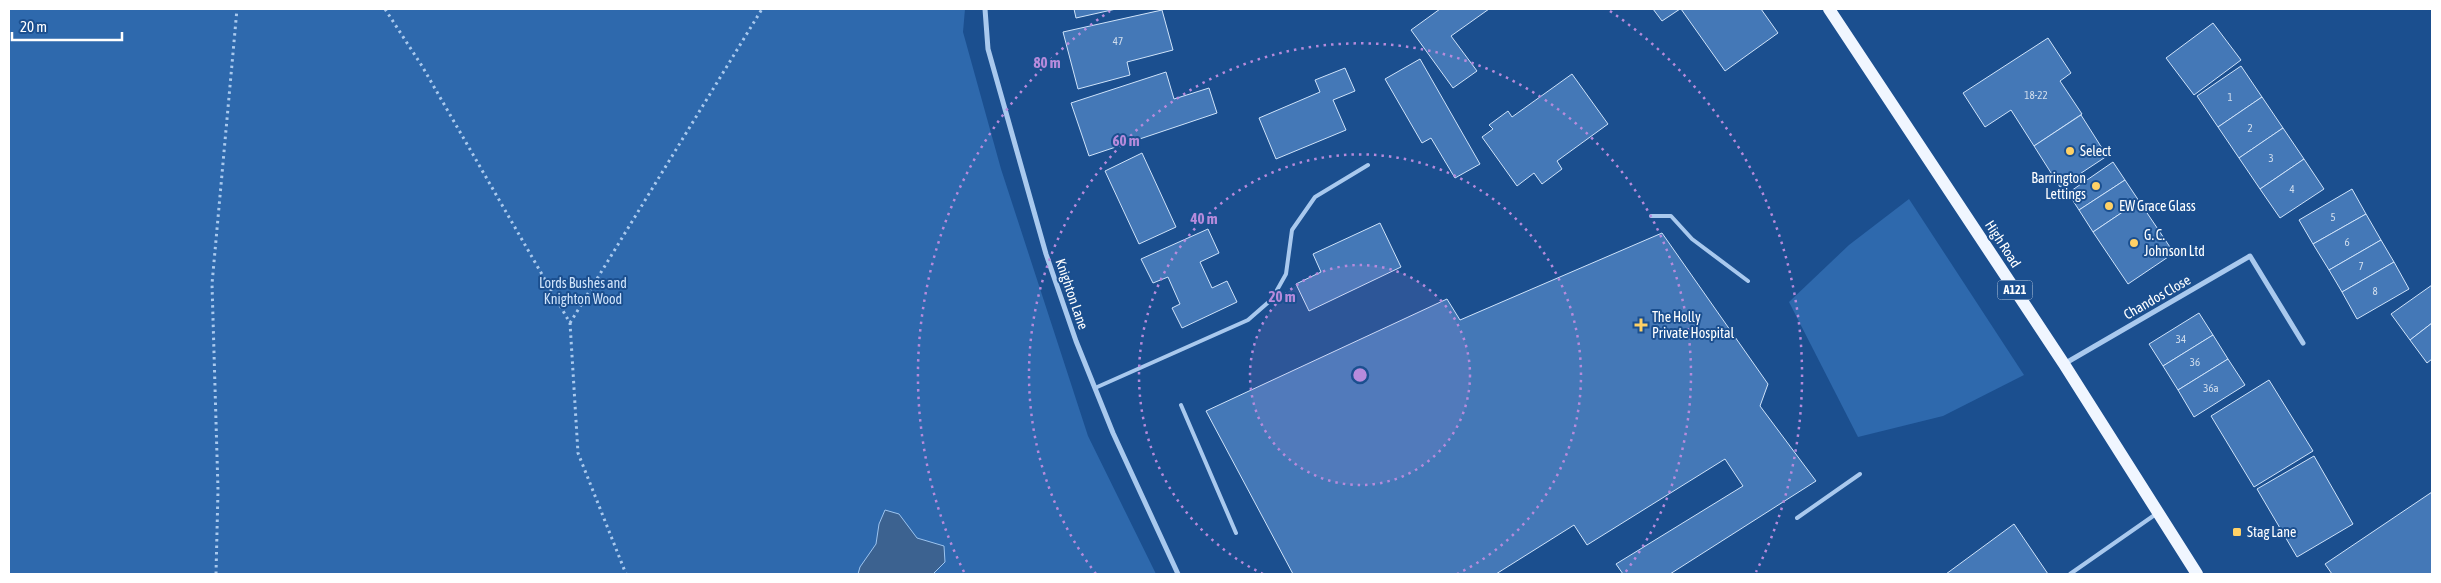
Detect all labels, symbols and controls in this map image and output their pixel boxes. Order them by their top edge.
scale bar [12,10,122,42]
text: 20 m [20,18,47,35]
house number: 47 [1113,35,1123,47]
text: 80 m [1034,54,1061,71]
house number: 18-22 [2024,89,2048,101]
house number: 1 [2227,91,2233,103]
house number: 2 [2247,122,2253,134]
text: 60 m [1113,132,1140,149]
place label: Select [2080,143,2111,159]
marker: Select [2064,145,2076,157]
house number: 3 [2268,152,2274,164]
place label: Barrington Lettings [2031,170,2086,202]
marker: Barrington Lettings [2090,180,2102,192]
house number: 4 [2289,183,2295,195]
place label: EW Grace Glass [2119,198,2196,214]
marker: EW Grace Glass [2103,200,2115,212]
text: 40 m [1190,210,1218,227]
house number: 5 [2330,211,2336,223]
street label: High Road [1982,217,2024,271]
place label: G. C. Johnson Ltd [2144,227,2205,259]
house number: 6 [2344,236,2350,248]
marker: G. C. Johnson Ltd [2128,237,2140,249]
street label: Knighton Lane [1052,256,1092,332]
house number: 7 [2358,260,2364,272]
street label: Chandos Close [2121,272,2193,322]
park label: Lords Bushes and Knighton Wood [539,275,627,307]
road number: A121 [1998,280,2032,300]
house number: 8 [2372,285,2378,297]
text: 20 m [1269,288,1296,305]
place label: The Holly Private Hospital [1652,309,1735,341]
marker: The Holly Private Hospital [1634,318,1648,332]
house number: 34 [2176,333,2186,345]
house number: 36 [2190,356,2200,368]
centre of rings [1351,366,1369,384]
house number: 36a [2203,382,2219,394]
place label: Stag Lane [2247,524,2296,540]
marker: Stag Lane [2231,526,2243,538]

